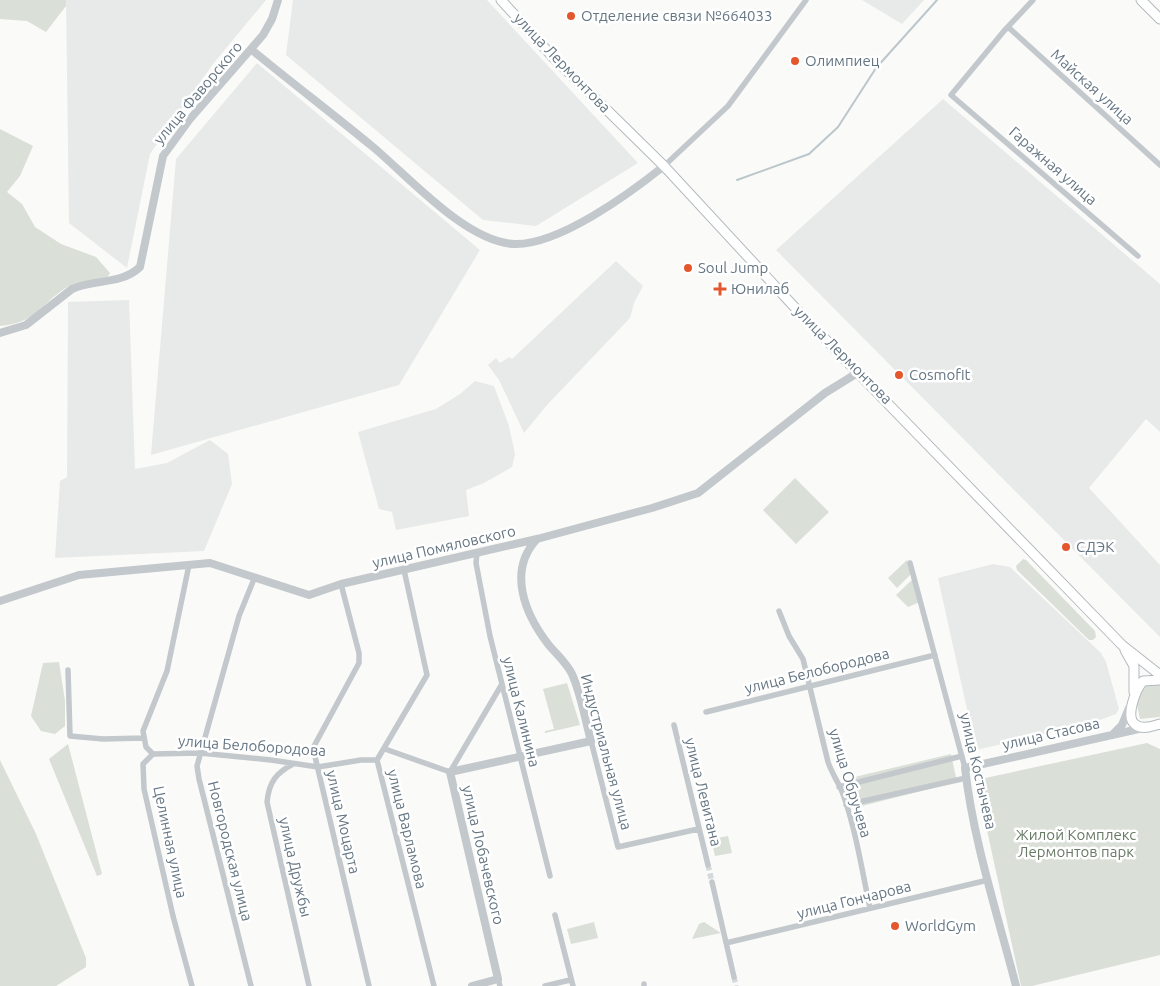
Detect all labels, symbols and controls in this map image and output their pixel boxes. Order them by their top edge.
place label: Отделение связи №664033 [581,7,773,24]
street label: улица Лермонтова [510,9,614,116]
marker: Отделение связи №664033 [565,10,577,22]
street label: улица Фаворского [150,38,246,147]
street label: Майская улица [1048,45,1137,128]
place label: Олимпиец [805,52,880,69]
marker: Олимпиец [789,55,801,67]
street label: Гаражная улица [1006,123,1101,208]
place label: Soul Jump [698,259,768,276]
marker: Soul Jump [682,262,694,274]
place label: Юнилаб [731,280,789,297]
marker: Юнилаб [713,282,727,296]
street label: улица Лермонтова [791,302,896,407]
place label: Cosmofit [909,366,971,383]
marker: Cosmofit [893,369,905,381]
street label: улица Помяловского [371,522,517,571]
place label: СДЭК [1076,538,1114,555]
marker: СДЭК [1060,541,1072,553]
street label: улица Белобородова [743,644,891,697]
street label: улица Калинина [500,655,543,769]
street label: Индустриальная улица [577,672,635,832]
street label: улица Костычева [957,711,1000,831]
street label: улица Стасова [1001,714,1101,753]
street label: улица Обручева [826,726,875,839]
street label: улица Белобородова [178,732,327,759]
street label: улица Левитана [682,736,725,848]
street label: улица Варламова [384,767,431,890]
street label: улица Моцарта [323,768,364,875]
street label: Новгородская улица [205,779,256,923]
street label: Целинная улица [150,784,191,900]
street label: улица Лобачевского [459,784,508,926]
street label: улица Дружбы [276,815,315,919]
park label: Жилой Комплекс Лермонтов парк [1016,826,1136,860]
street label: улица Гончарова [795,877,913,922]
place label: WorldGym [905,917,976,934]
marker: WorldGym [889,920,901,932]

